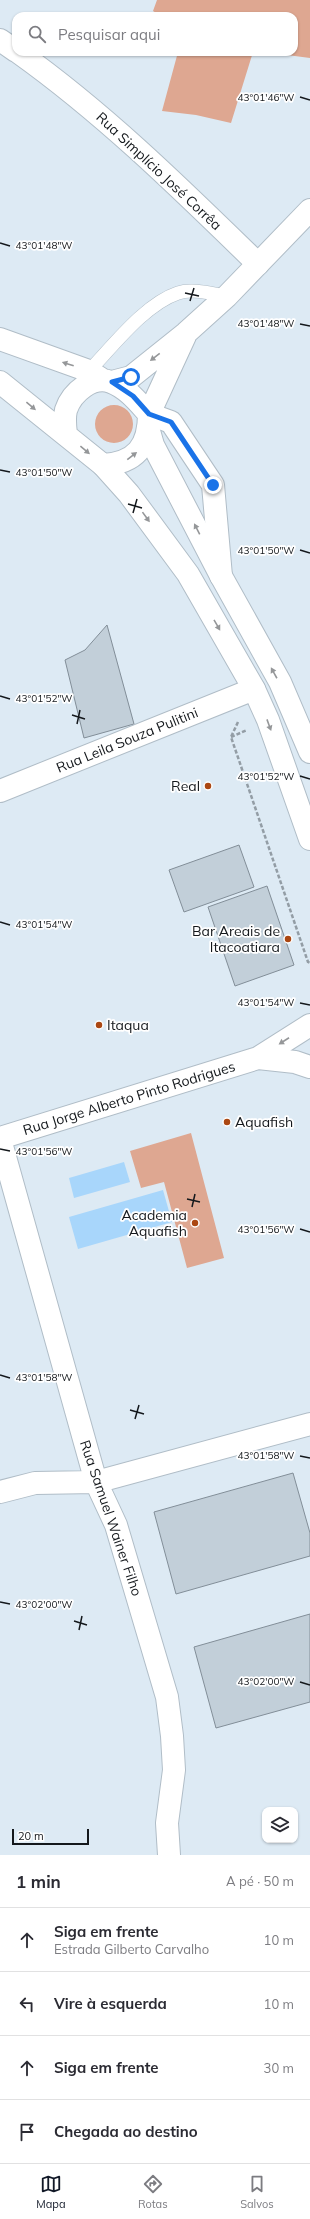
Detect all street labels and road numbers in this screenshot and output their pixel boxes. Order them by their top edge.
street label: Rua Simplício José Corrêa [92,108,226,234]
street label: Rua Leila Souza Pulitini [53,703,201,777]
street label: Rua Jorge Alberto Pinto Rodrigues [21,1057,237,1139]
street label: Rua Samuel Wainer Filho [76,1438,146,1598]

